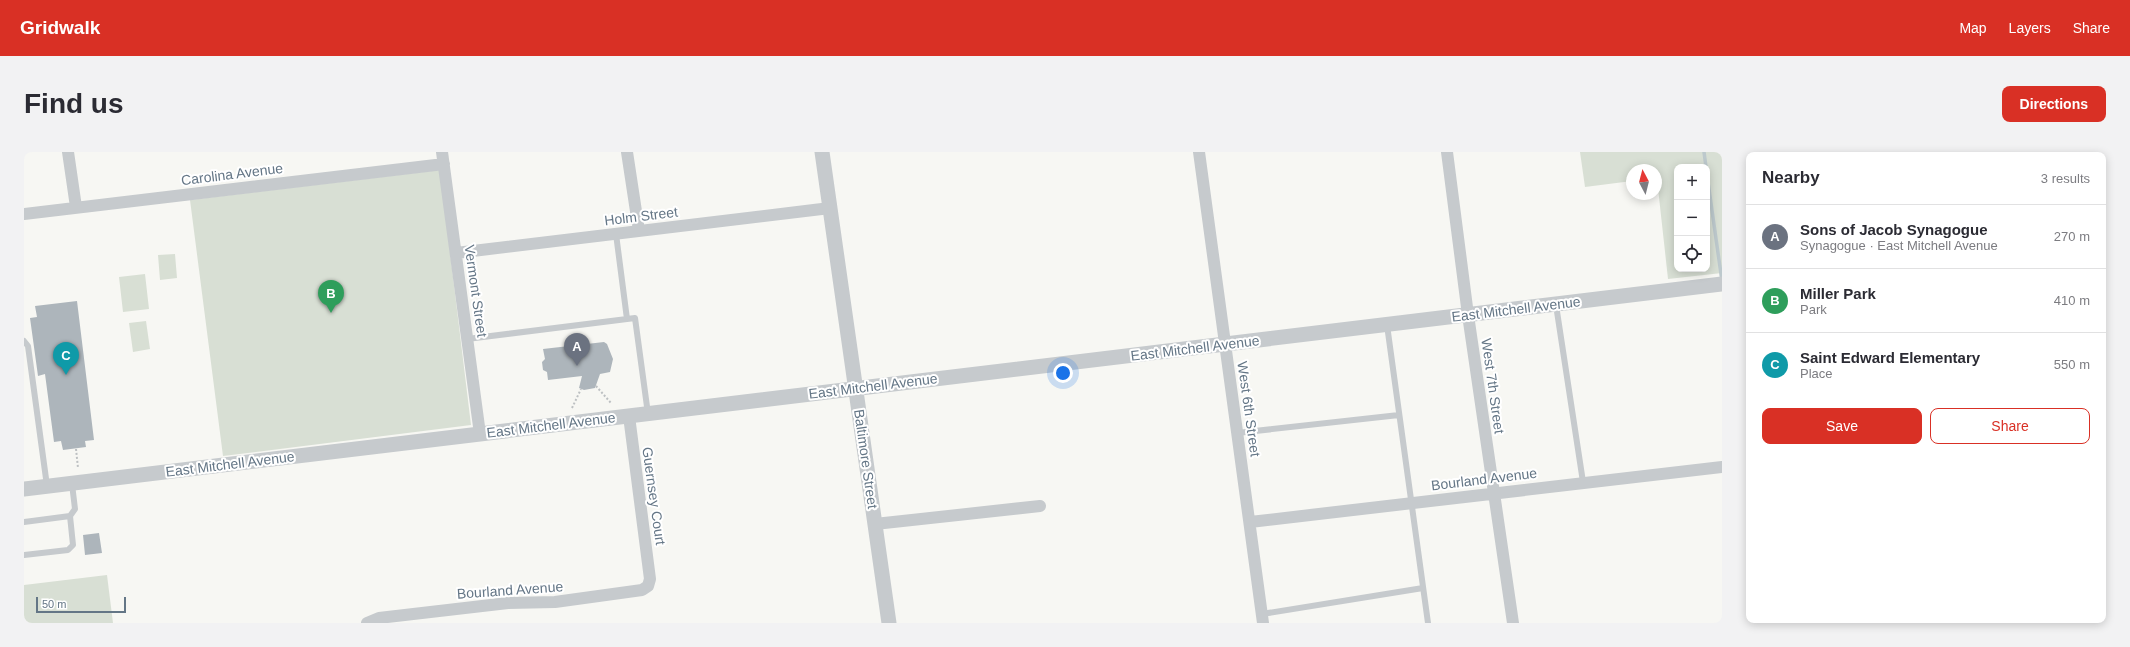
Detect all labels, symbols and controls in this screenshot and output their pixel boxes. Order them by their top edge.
text: Gridwalk [20,17,100,38]
text: Map [1959,20,1987,36]
text: Layers [2009,20,2051,36]
text: Share [2073,20,2110,36]
button: Directions [2002,86,2106,122]
text: Find us [24,88,124,119]
street label: Carolina Avenue [180,160,284,188]
north arrow [1626,164,1662,200]
map controls [1674,164,1710,272]
button: + [1674,164,1710,200]
text: Nearby [1762,168,1820,187]
text: 3 results [2041,171,2090,186]
button: − [1674,200,1710,236]
street label: Holm Street [603,204,679,228]
text: Sons of Jacob Synagogue [1800,221,1988,238]
text: A [1770,229,1780,244]
text: 270 m [2054,229,2090,244]
button: locate [1674,236,1710,272]
text: Synagogue · East Mitchell Avenue [1800,238,1998,253]
street label: Vermont Street [462,244,490,338]
pin: B [318,280,344,313]
text: Miller Park [1800,285,1876,302]
street label: East Mitchell Avenue [1451,293,1582,325]
text: B [1770,293,1780,308]
text: 410 m [2054,293,2090,308]
text: Park [1800,302,1827,317]
street label: East Mitchell Avenue [1130,332,1261,364]
pin: A [564,333,590,366]
street label: West 7th Street [1478,337,1508,435]
pin: C [53,342,79,375]
text: Saint Edward Elementary [1800,349,1980,366]
text: C [1770,357,1780,372]
text: 550 m [2054,357,2090,372]
street label: West 6th Street [1234,360,1264,458]
your location [1053,363,1073,383]
text: Place [1800,366,1833,381]
street label: East Mitchell Avenue [808,370,939,402]
street label: Baltimore Street [851,408,881,510]
button: Save [1762,408,1922,444]
button: Share [1930,408,2090,444]
street label: East Mitchell Avenue [486,409,617,441]
street label: Guernsey Court [639,446,669,546]
street label: East Mitchell Avenue [165,448,296,480]
street label: Bourland Avenue [1430,465,1538,493]
street label: Bourland Avenue [456,578,564,602]
scale bar [36,595,126,614]
text: 50 m [42,598,66,610]

